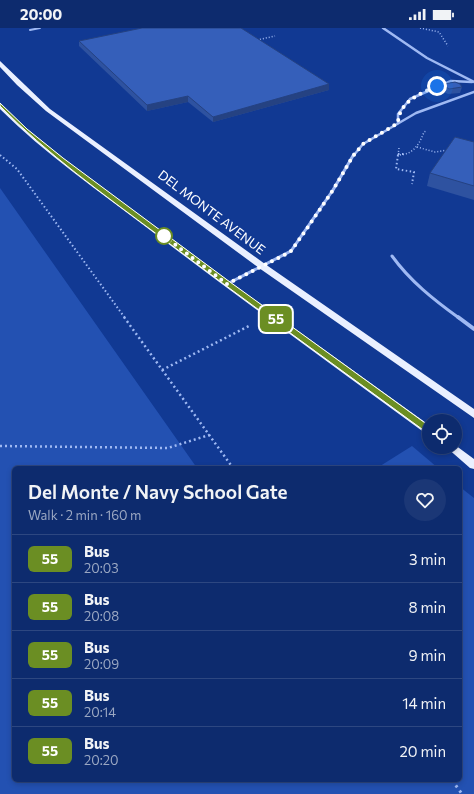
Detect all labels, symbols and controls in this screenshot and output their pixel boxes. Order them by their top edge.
text: 20:00 [20,5,62,23]
your location [427,76,447,96]
street label: DEL MONTE AVENUE [155,166,269,258]
unlabelled marker [155,227,173,245]
line badge: 55 [258,306,294,332]
text: 55 [268,310,284,327]
map controls [422,414,462,454]
button: locate [422,414,462,454]
button: heart [404,479,446,521]
text: Del Monte / Navy School Gate [28,480,288,503]
text: Walk · 2 min · 160 m [28,507,141,523]
text: Bus [84,542,109,560]
text: 55 [42,550,58,567]
text: 3 min [409,550,446,568]
text: 20:03 [84,560,119,576]
text: Bus [84,590,109,608]
text: 55 [42,598,58,615]
text: 8 min [408,598,446,616]
text: 20:08 [84,608,119,624]
text: Bus [84,638,109,656]
text: 55 [42,646,58,663]
text: 9 min [408,646,446,664]
text: 20:09 [84,656,119,672]
text: Bus [84,686,109,704]
text: 55 [42,694,58,711]
text: 14 min [402,694,446,712]
text: 20:14 [84,704,116,720]
text: Bus [84,734,109,752]
text: 55 [42,742,58,759]
text: 20 min [400,742,446,760]
text: 20:20 [84,752,118,768]

